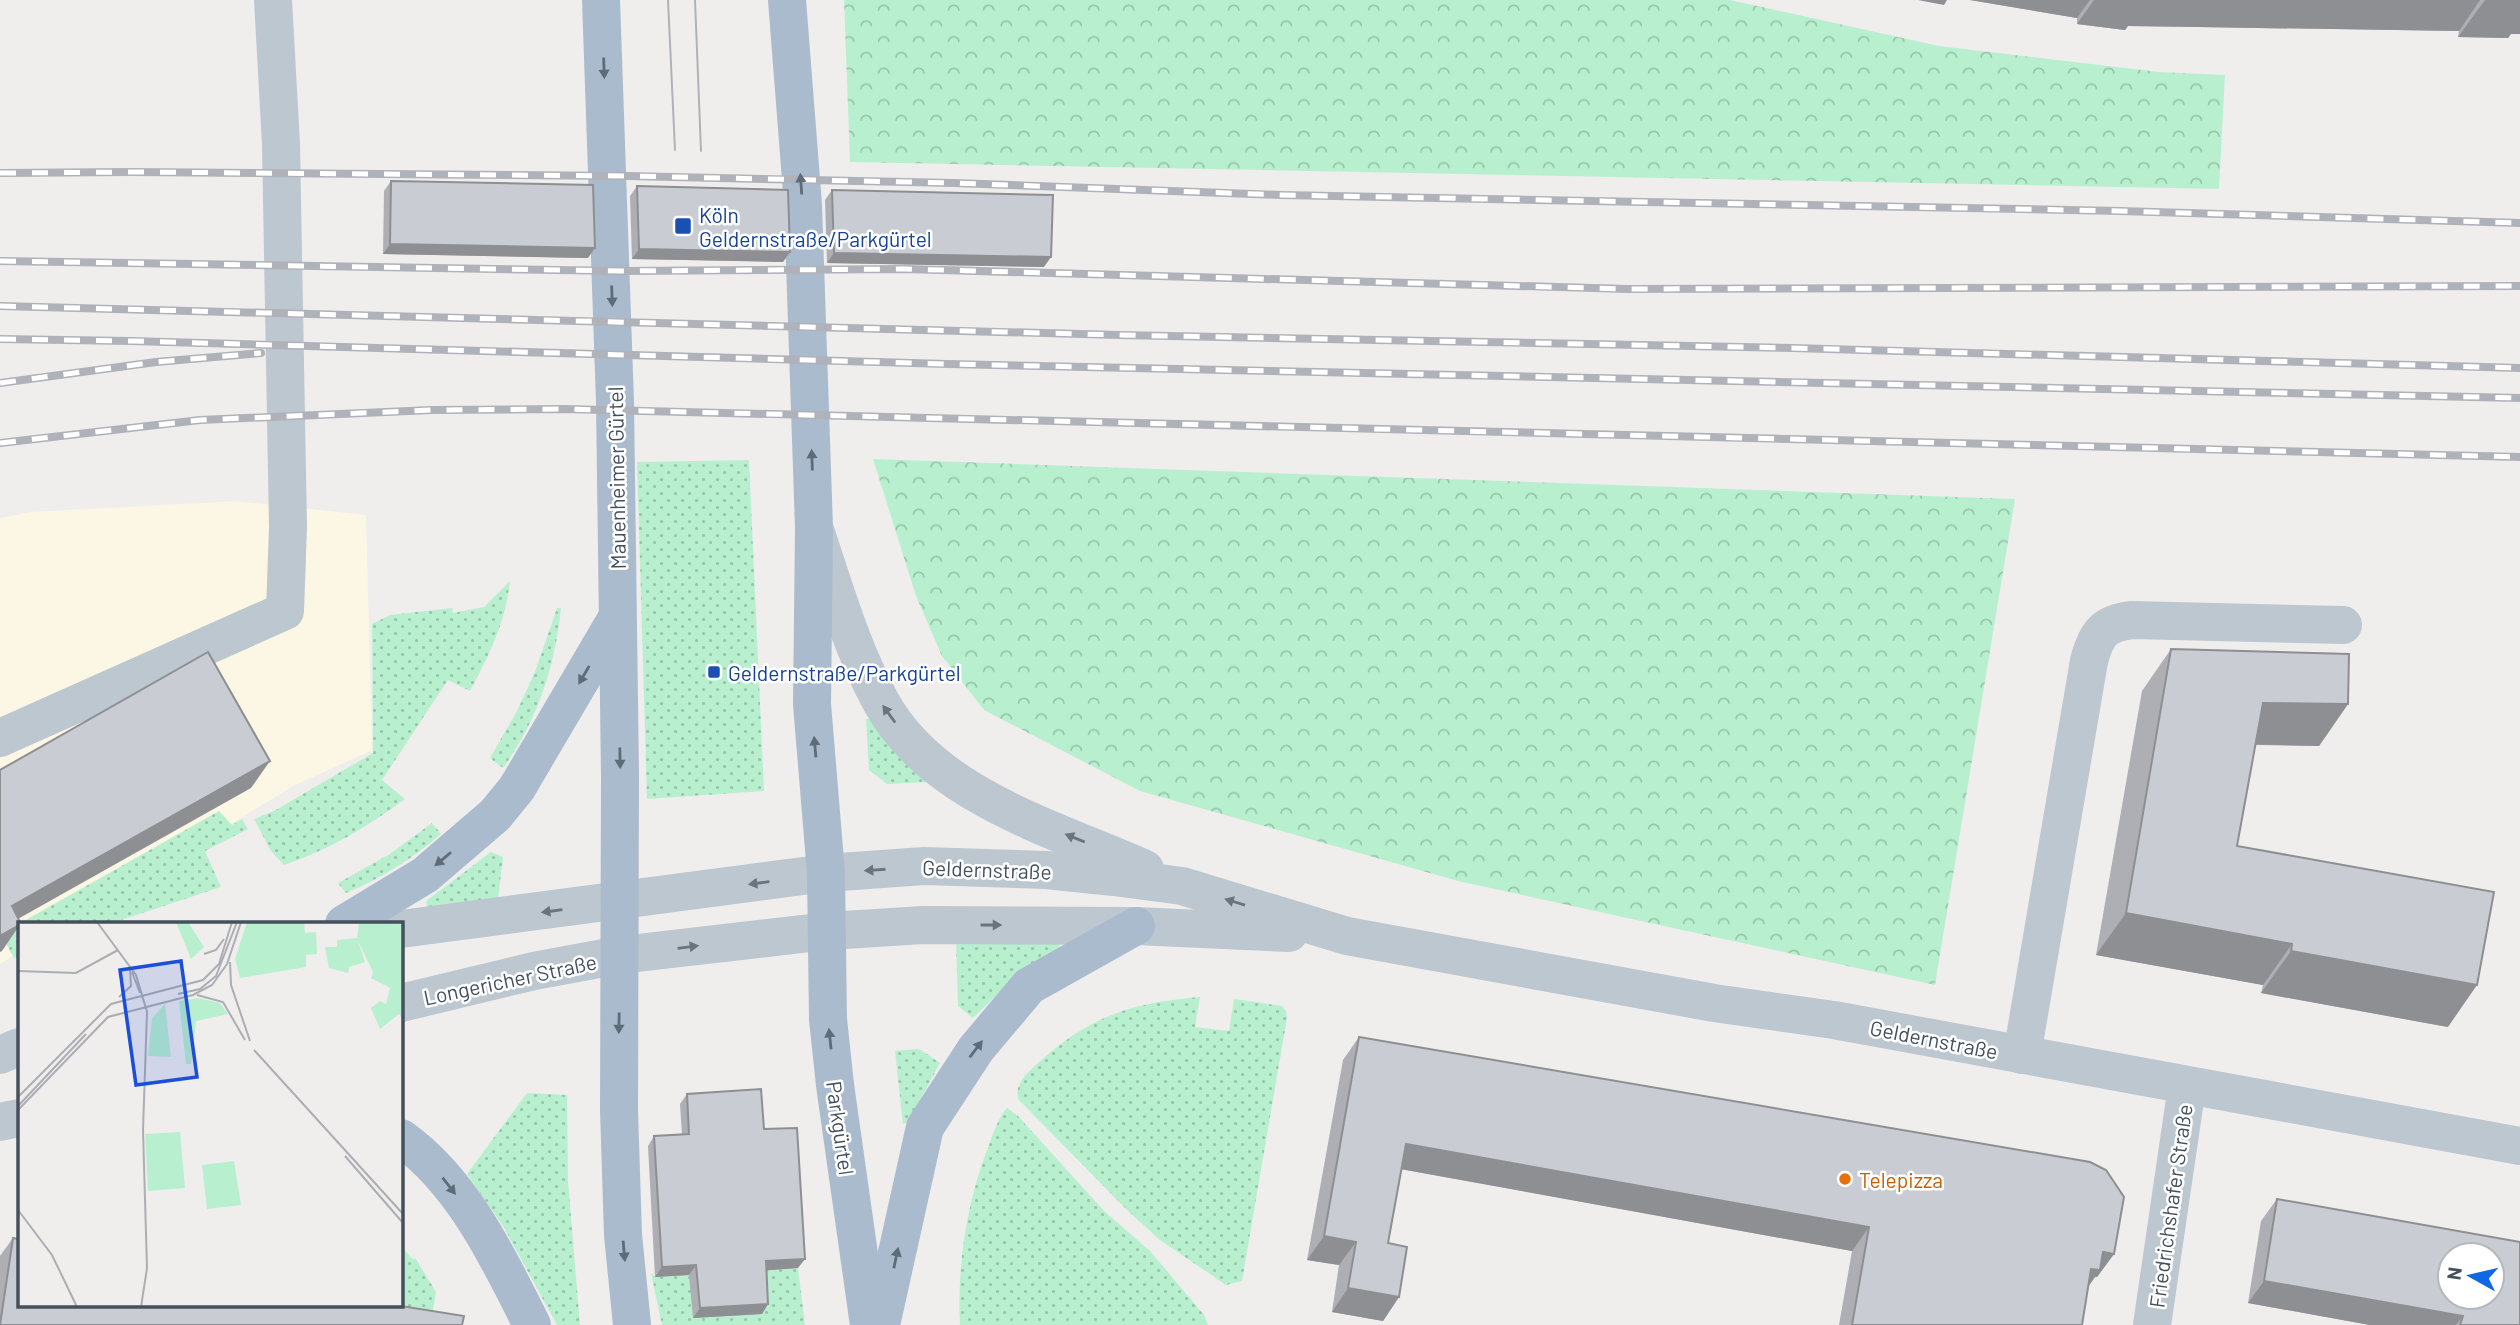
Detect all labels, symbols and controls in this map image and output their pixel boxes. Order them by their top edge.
one-way arrow [598,57,609,79]
one-way arrow [796,172,807,194]
place label: Köln Geldernstraße/Parkgürtel [699,202,932,251]
marker: Köln Geldernstraße/Parkgürtel [673,216,693,236]
one-way arrow [606,285,617,307]
street label: Mauenheimer Gürtel [602,386,630,570]
one-way arrow [806,449,817,471]
place label: Geldernstraße/Parkgürtel [728,660,961,685]
marker: Geldernstraße/Parkgürtel [706,664,722,680]
one-way arrow [578,666,590,685]
one-way arrow [882,705,896,723]
one-way arrow [809,735,820,757]
one-way arrow [614,747,626,769]
one-way arrow [1064,833,1085,844]
one-way arrow [434,851,451,866]
street label: Geldernstraße [922,854,1052,884]
one-way arrow [864,865,886,876]
one-way arrow [748,877,770,888]
one-way arrow [1224,896,1245,907]
one-way arrow [541,906,563,917]
one-way arrow [980,919,1002,931]
inset map [18,922,402,1308]
one-way arrow [677,942,699,953]
street label: Longericher Straße [421,948,599,1010]
one-way arrow [613,1013,625,1035]
street label: Geldernstraße [1868,1014,2000,1064]
one-way arrow [824,1028,835,1050]
one-way arrow [969,1040,983,1058]
street label: Parkgürtel [822,1079,860,1177]
street label: Friedrichshafer Straße [2143,1103,2197,1309]
place label: Telepizza [1859,1167,1943,1192]
marker: Telepizza [1837,1171,1853,1187]
one-way arrow [442,1176,457,1194]
one-way arrow [619,1240,630,1262]
north arrow [2436,1241,2506,1311]
one-way arrow [891,1247,902,1269]
text: N [2441,1266,2466,1281]

